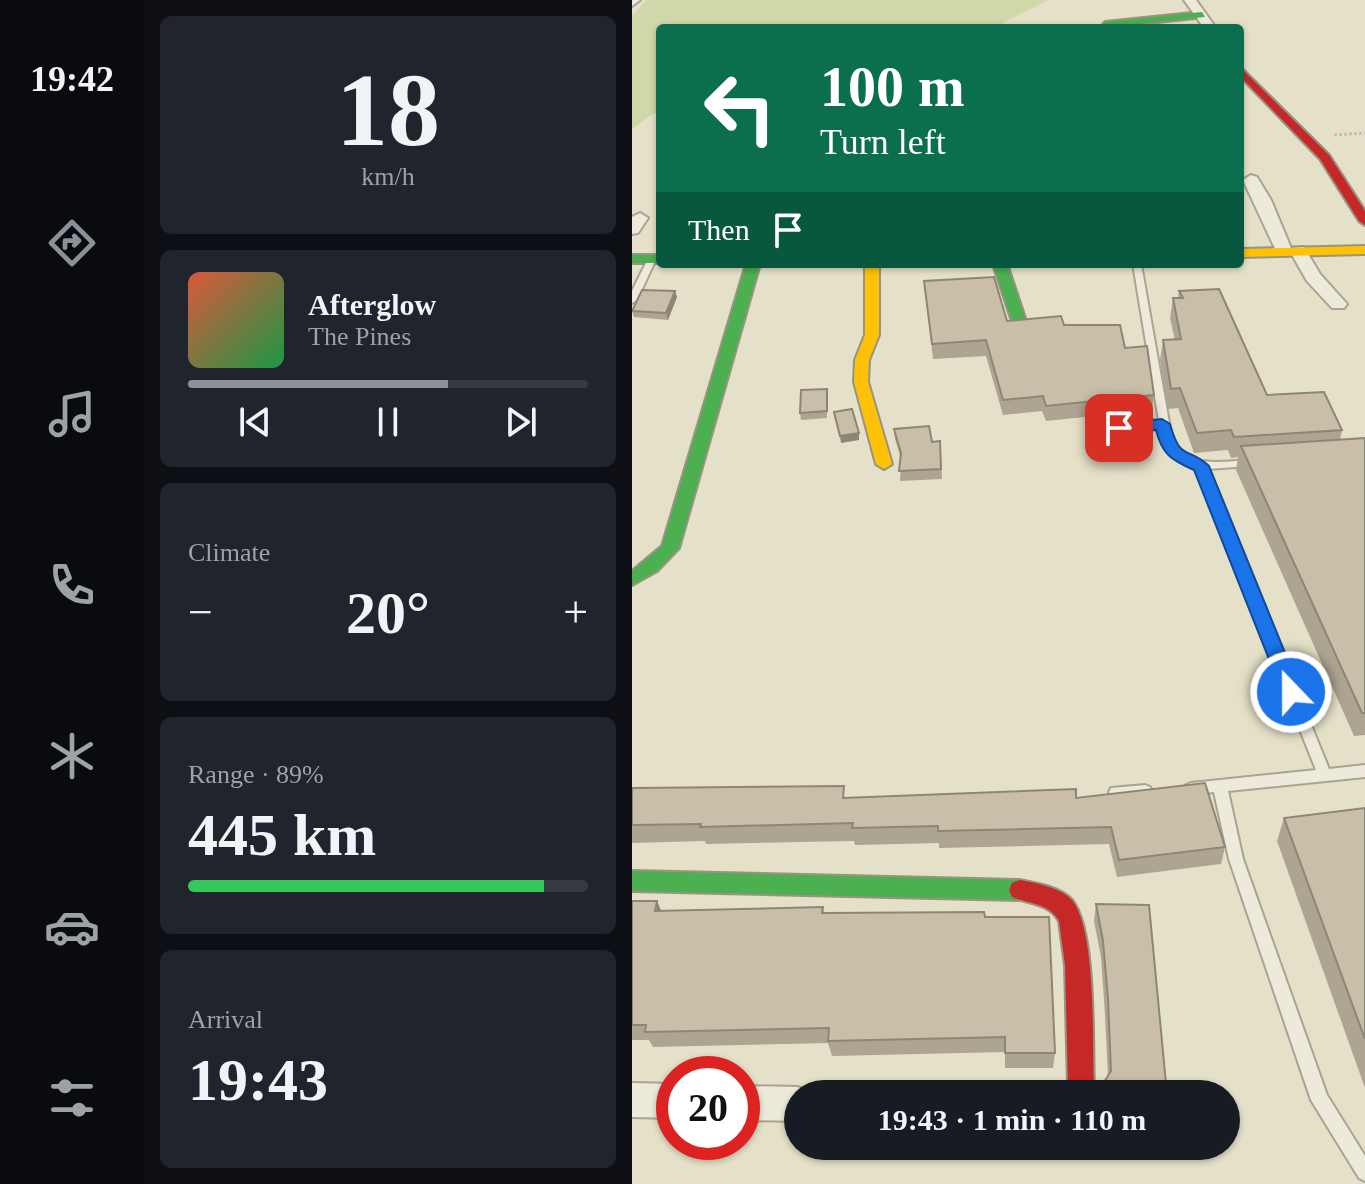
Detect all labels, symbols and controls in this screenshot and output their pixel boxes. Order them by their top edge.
text: 18 [336,52,440,167]
icon: left [688,56,792,160]
text: 100 m [820,56,965,118]
text: 19:42 [30,59,114,99]
text: Turn left [820,122,946,162]
text: km/h [361,162,415,191]
icon: arrive [766,208,810,252]
text: Then [688,213,750,246]
icon: directions [44,215,100,271]
text: Afterglow [308,288,436,321]
text: The Pines [308,322,411,351]
icon: music [44,386,100,442]
pin [1085,394,1153,462]
icon: previous [233,400,277,444]
icon: pause [366,400,410,444]
icon: next [499,400,543,444]
icon: arrive [1097,406,1141,450]
text: Climate [188,538,270,567]
icon: phone [44,557,100,613]
text: 20° [346,580,430,646]
text: − [188,588,213,637]
text: + [563,588,588,637]
position arrow [1249,650,1333,734]
icon: climate [44,728,100,784]
text: Range · 89% [188,760,324,789]
text: 445 km [188,802,376,868]
icon: car [44,899,100,955]
text: Arrival [188,1005,263,1034]
text: 19:43 [188,1047,328,1113]
speed limit sign: 20 [656,1056,760,1160]
icon: filters [44,1070,100,1126]
text: 19:43 · 1 min · 110 m [878,1103,1146,1136]

